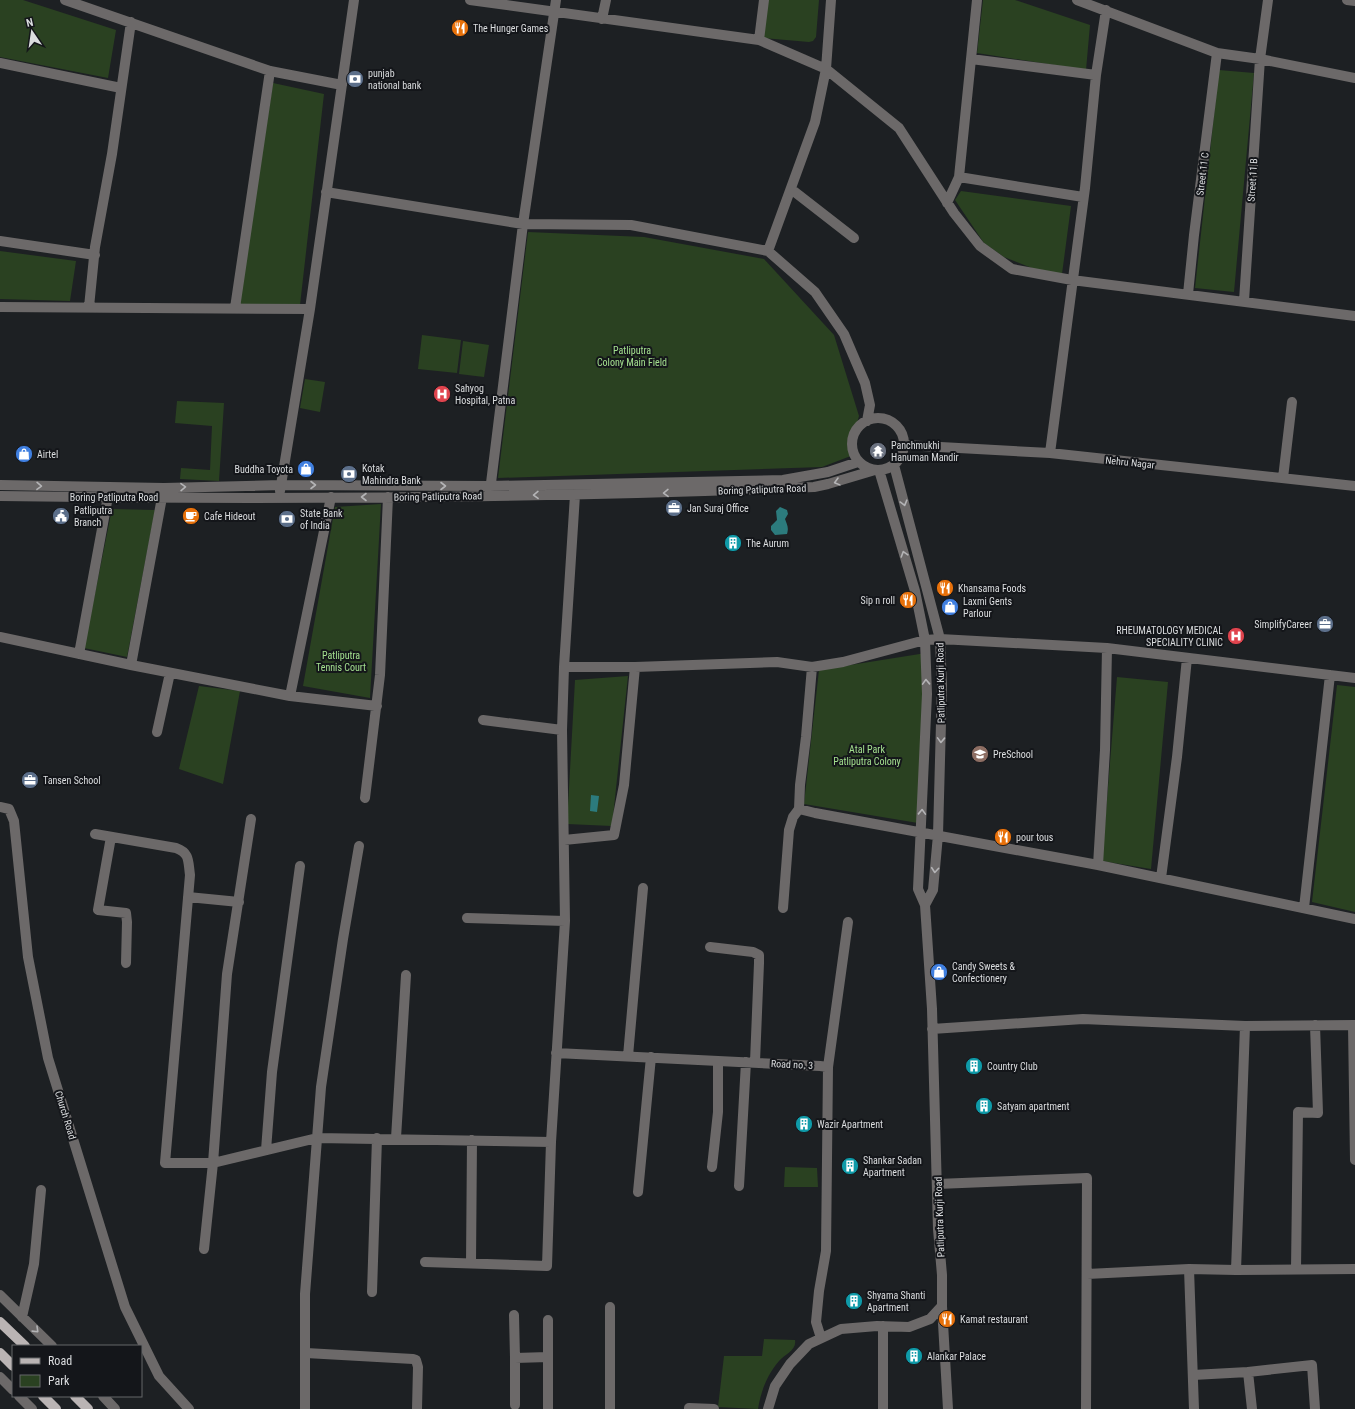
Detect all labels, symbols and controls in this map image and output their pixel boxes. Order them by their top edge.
north arrow [12,12,52,52]
text: N [25,16,35,30]
restaurant icon: The Hunger Games [450,18,470,38]
place label: The Hunger Games [473,23,549,34]
place label: punjab national bank [368,68,422,91]
bank icon: punjab national bank [345,69,365,89]
street label: Street 11 C [1194,151,1211,196]
street label: Street 11 B [1245,158,1259,202]
park label: Patliputra Colony Main Field [597,345,667,368]
place label: Sahyog Hospital, Patna [455,383,515,406]
hospital icon: Sahyog Hospital, Patna [432,384,452,404]
place label: Panchmukhi Hanuman Mandir [891,440,959,463]
temple icon: Panchmukhi Hanuman Mandir [868,441,888,461]
shop icon: Airtel [14,444,34,464]
place label: Airtel [37,449,58,460]
street label: Nehru Nagar [1105,454,1155,471]
shop icon: Buddha Toyota [296,459,316,479]
place label: Kotak Mahindra Bank [362,463,421,486]
place label: Buddha Toyota [235,464,293,475]
bank icon: Kotak Mahindra Bank [339,464,359,484]
one-way arrow [834,477,841,486]
one-way arrow [310,481,316,489]
one-way arrow [36,482,42,490]
one-way arrow [440,482,446,490]
street label: Boring Patliputra Road [718,482,806,497]
one-way arrow [180,483,186,491]
one-way arrow [663,488,669,497]
street label: Boring Patliputra Road [394,490,482,503]
one-way arrow [533,491,539,499]
street label: Boring Patliputra Road [70,492,158,503]
one-way arrow [361,493,367,501]
office icon: Jan Suraj Office [664,498,684,518]
one-way arrow [899,499,908,506]
place label: Jan Suraj Office [687,503,749,514]
place label: Patliputra Branch [74,505,112,528]
public building icon: Patliputra Branch [51,506,71,526]
cafe icon: Cafe Hideout [181,506,201,526]
place label: State Bank of India [300,508,343,531]
bank icon: State Bank of India [277,509,297,529]
place label: Cafe Hideout [204,511,255,522]
building icon: The Aurum [723,533,743,553]
place label: The Aurum [746,538,789,549]
one-way arrow [900,551,909,558]
restaurant icon: Khansama Foods [935,578,955,598]
place label: Khansama Foods [958,583,1027,594]
restaurant icon: Sip n roll [898,590,918,610]
place label: Sip n roll [861,595,895,606]
place label: Laxmi Gents Parlour [963,596,1012,619]
shop icon: Laxmi Gents Parlour [940,597,960,617]
office icon: SimplifyCareer [1315,614,1335,634]
place label: SimplifyCareer [1254,619,1312,630]
place label: RHEUMATOLOGY MEDICAL SPECIALITY CLINIC [1116,625,1223,648]
hospital icon: RHEUMATOLOGY MEDICAL SPECIALITY CLINIC [1226,626,1246,646]
street label: Patliputra Kurji Road [934,643,947,723]
park label: Patliputra Tennis Court [316,650,366,673]
one-way arrow [922,679,931,685]
one-way arrow [936,737,945,743]
park label: Atal Park Patliputra Colony [833,744,901,767]
school or university icon: PreSchool [970,744,990,764]
place label: PreSchool [993,749,1033,760]
office icon: Tansen School [20,770,40,790]
place label: Tansen School [43,775,101,786]
one-way arrow [918,809,926,815]
restaurant icon: pour tous [993,827,1013,847]
place label: pour tous [1016,832,1054,843]
one-way arrow [931,867,940,873]
place label: Candy Sweets & Confectionery [952,961,1016,984]
shop icon: Candy Sweets & Confectionery [929,962,949,982]
building icon: Country Club [964,1056,984,1076]
street label: Road no. 3 [771,1058,813,1071]
place label: Country Club [987,1061,1038,1072]
street label: Church Road [53,1090,78,1141]
building icon: Satyam apartment [974,1096,994,1116]
place label: Satyam apartment [997,1101,1069,1112]
building icon: Wazir Apartment [794,1114,814,1134]
place label: Wazir Apartment [817,1119,883,1130]
place label: Shankar Sadan Apartment [863,1155,922,1178]
building icon: Shankar Sadan Apartment [840,1156,860,1176]
street label: Patliputra Kurji Road [933,1176,946,1257]
place label: Shyama Shanti Apartment [867,1290,925,1313]
building icon: Shyama Shanti Apartment [844,1291,864,1311]
restaurant icon: Kamat restaurant [937,1309,957,1329]
place label: Kamat restaurant [960,1314,1028,1325]
one-way arrow [31,1326,39,1333]
legend [12,1345,142,1397]
building icon: Alankar Palace [904,1346,924,1366]
place label: Alankar Palace [927,1351,986,1362]
text: Road [48,1354,72,1368]
text: Park [48,1374,70,1388]

